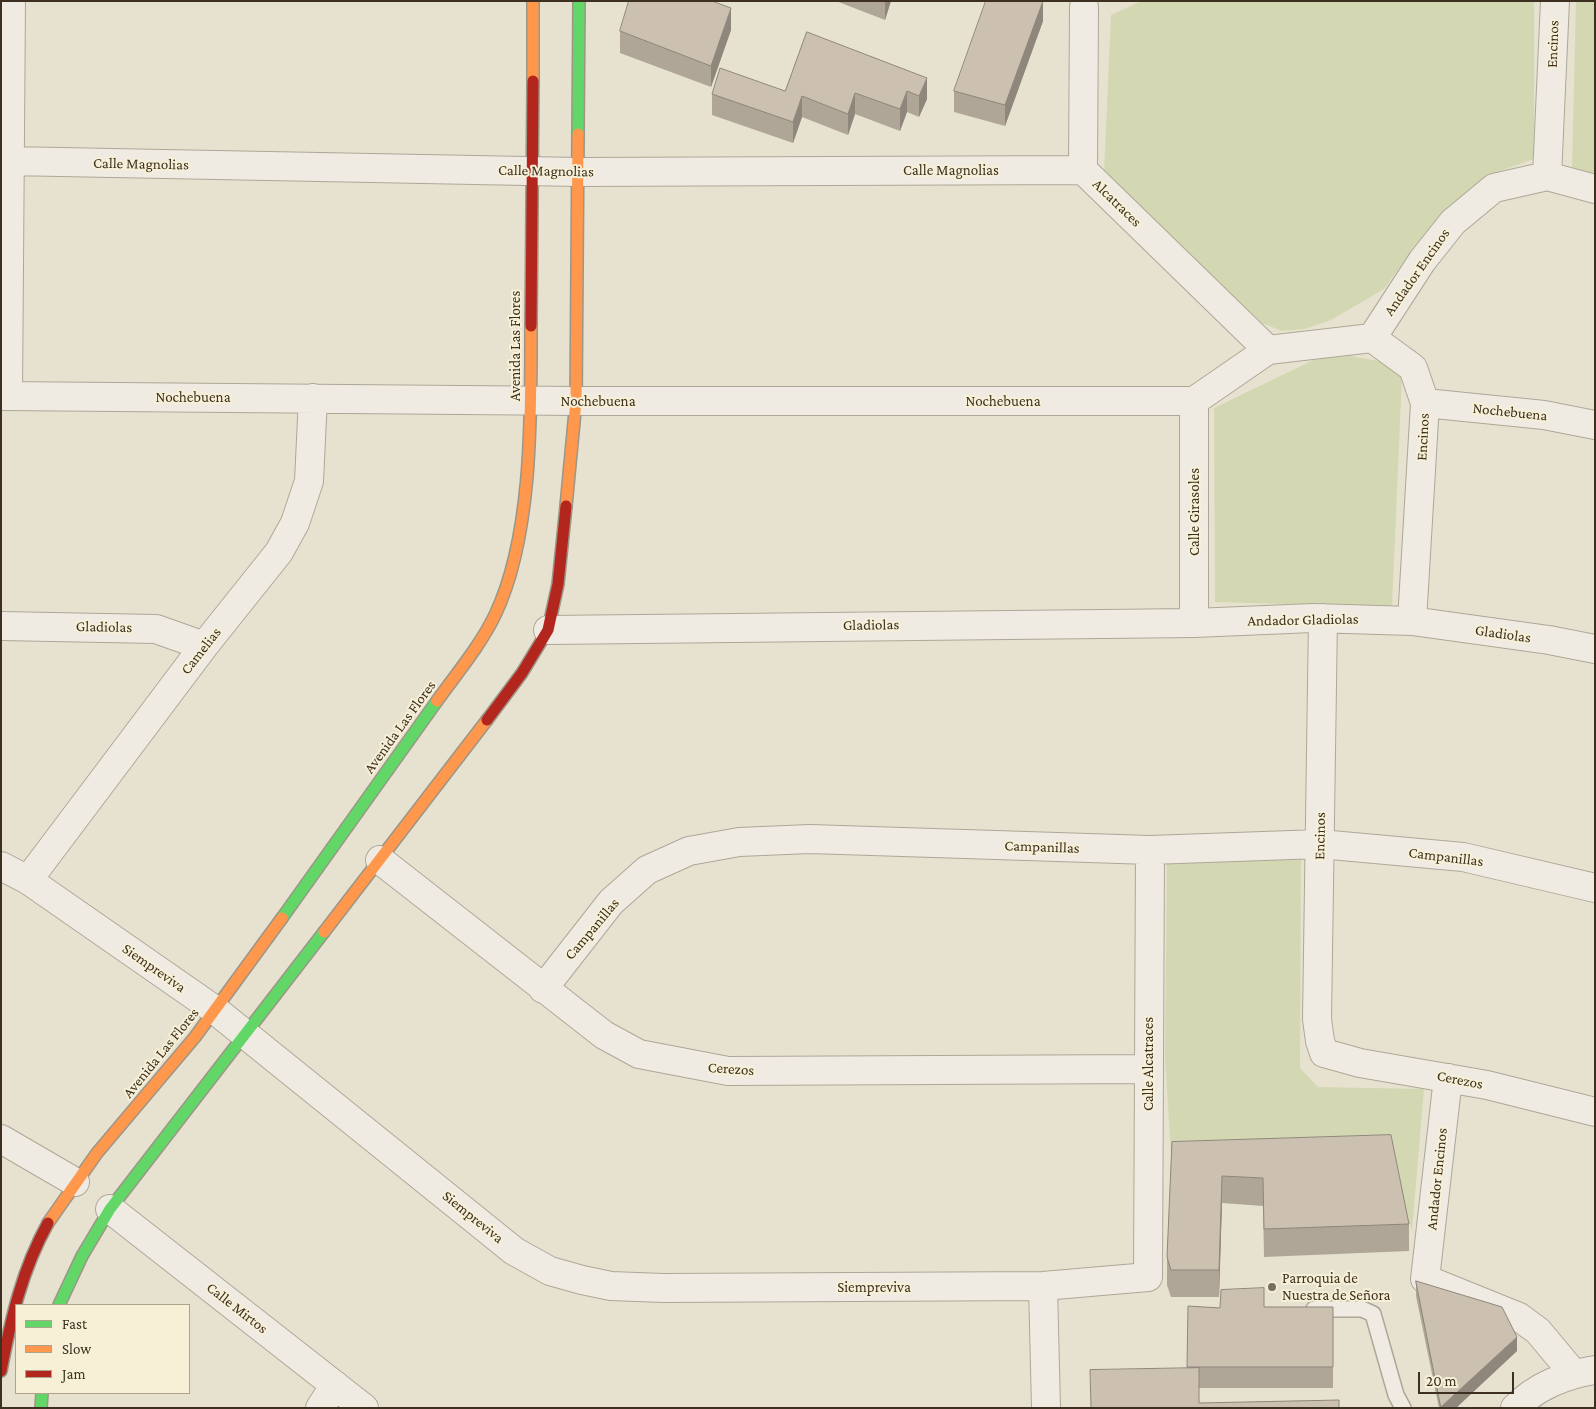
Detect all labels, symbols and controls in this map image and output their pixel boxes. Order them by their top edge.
street label: Encinos [1543,20,1563,68]
street label: Calle Magnolias [93,154,189,174]
street label: Calle Magnolias [498,161,594,181]
street label: Calle Magnolias [903,161,999,179]
street label: Alcatraces [1089,175,1145,231]
street label: Andador Encinos [1380,225,1454,319]
street label: Avenida Las Flores [506,291,524,401]
street label: Nochebuena [155,388,231,406]
street label: Nochebuena [560,392,636,410]
street label: Nochebuena [965,392,1041,410]
street label: Nochebuena [1472,399,1548,425]
street label: Encinos [1413,413,1433,461]
street label: Calle Girasoles [1185,468,1203,556]
street label: Andador Gladiolas [1247,610,1359,630]
street label: Gladiolas [843,616,899,634]
street label: Gladiolas [76,618,132,636]
street label: Gladiolas [1474,621,1532,647]
street label: Camelias [177,624,225,678]
street label: Avenida Las Flores [360,677,440,777]
street label: Encinos [1311,812,1329,860]
street label: Campanillas [1004,837,1080,857]
street label: Campanillas [1408,843,1484,871]
street label: Campanillas [561,894,623,964]
street label: Siempreviva [119,940,189,996]
street label: Avenida Las Flores [119,1004,203,1102]
street label: Calle Alcatraces [1139,1017,1157,1111]
street label: Cerezos [707,1058,755,1080]
street label: Cerezos [1435,1067,1485,1093]
street label: Andador Encinos [1423,1127,1451,1231]
street label: Siempreviva [439,1187,507,1247]
place label: Parroquia de Nuestra de Señora [1282,1269,1390,1304]
street label: Calle Mirtos [203,1278,271,1338]
street label: Siempreviva [837,1278,911,1296]
marker: Parroquia de Nuestra de Señora [1266,1281,1278,1293]
legend [15,1304,190,1394]
text: Fast [62,1316,87,1332]
text: Slow [62,1341,91,1357]
scale bar [1421,1362,1517,1394]
text: Jam [62,1366,85,1382]
text: 20 m [1426,1373,1457,1389]

